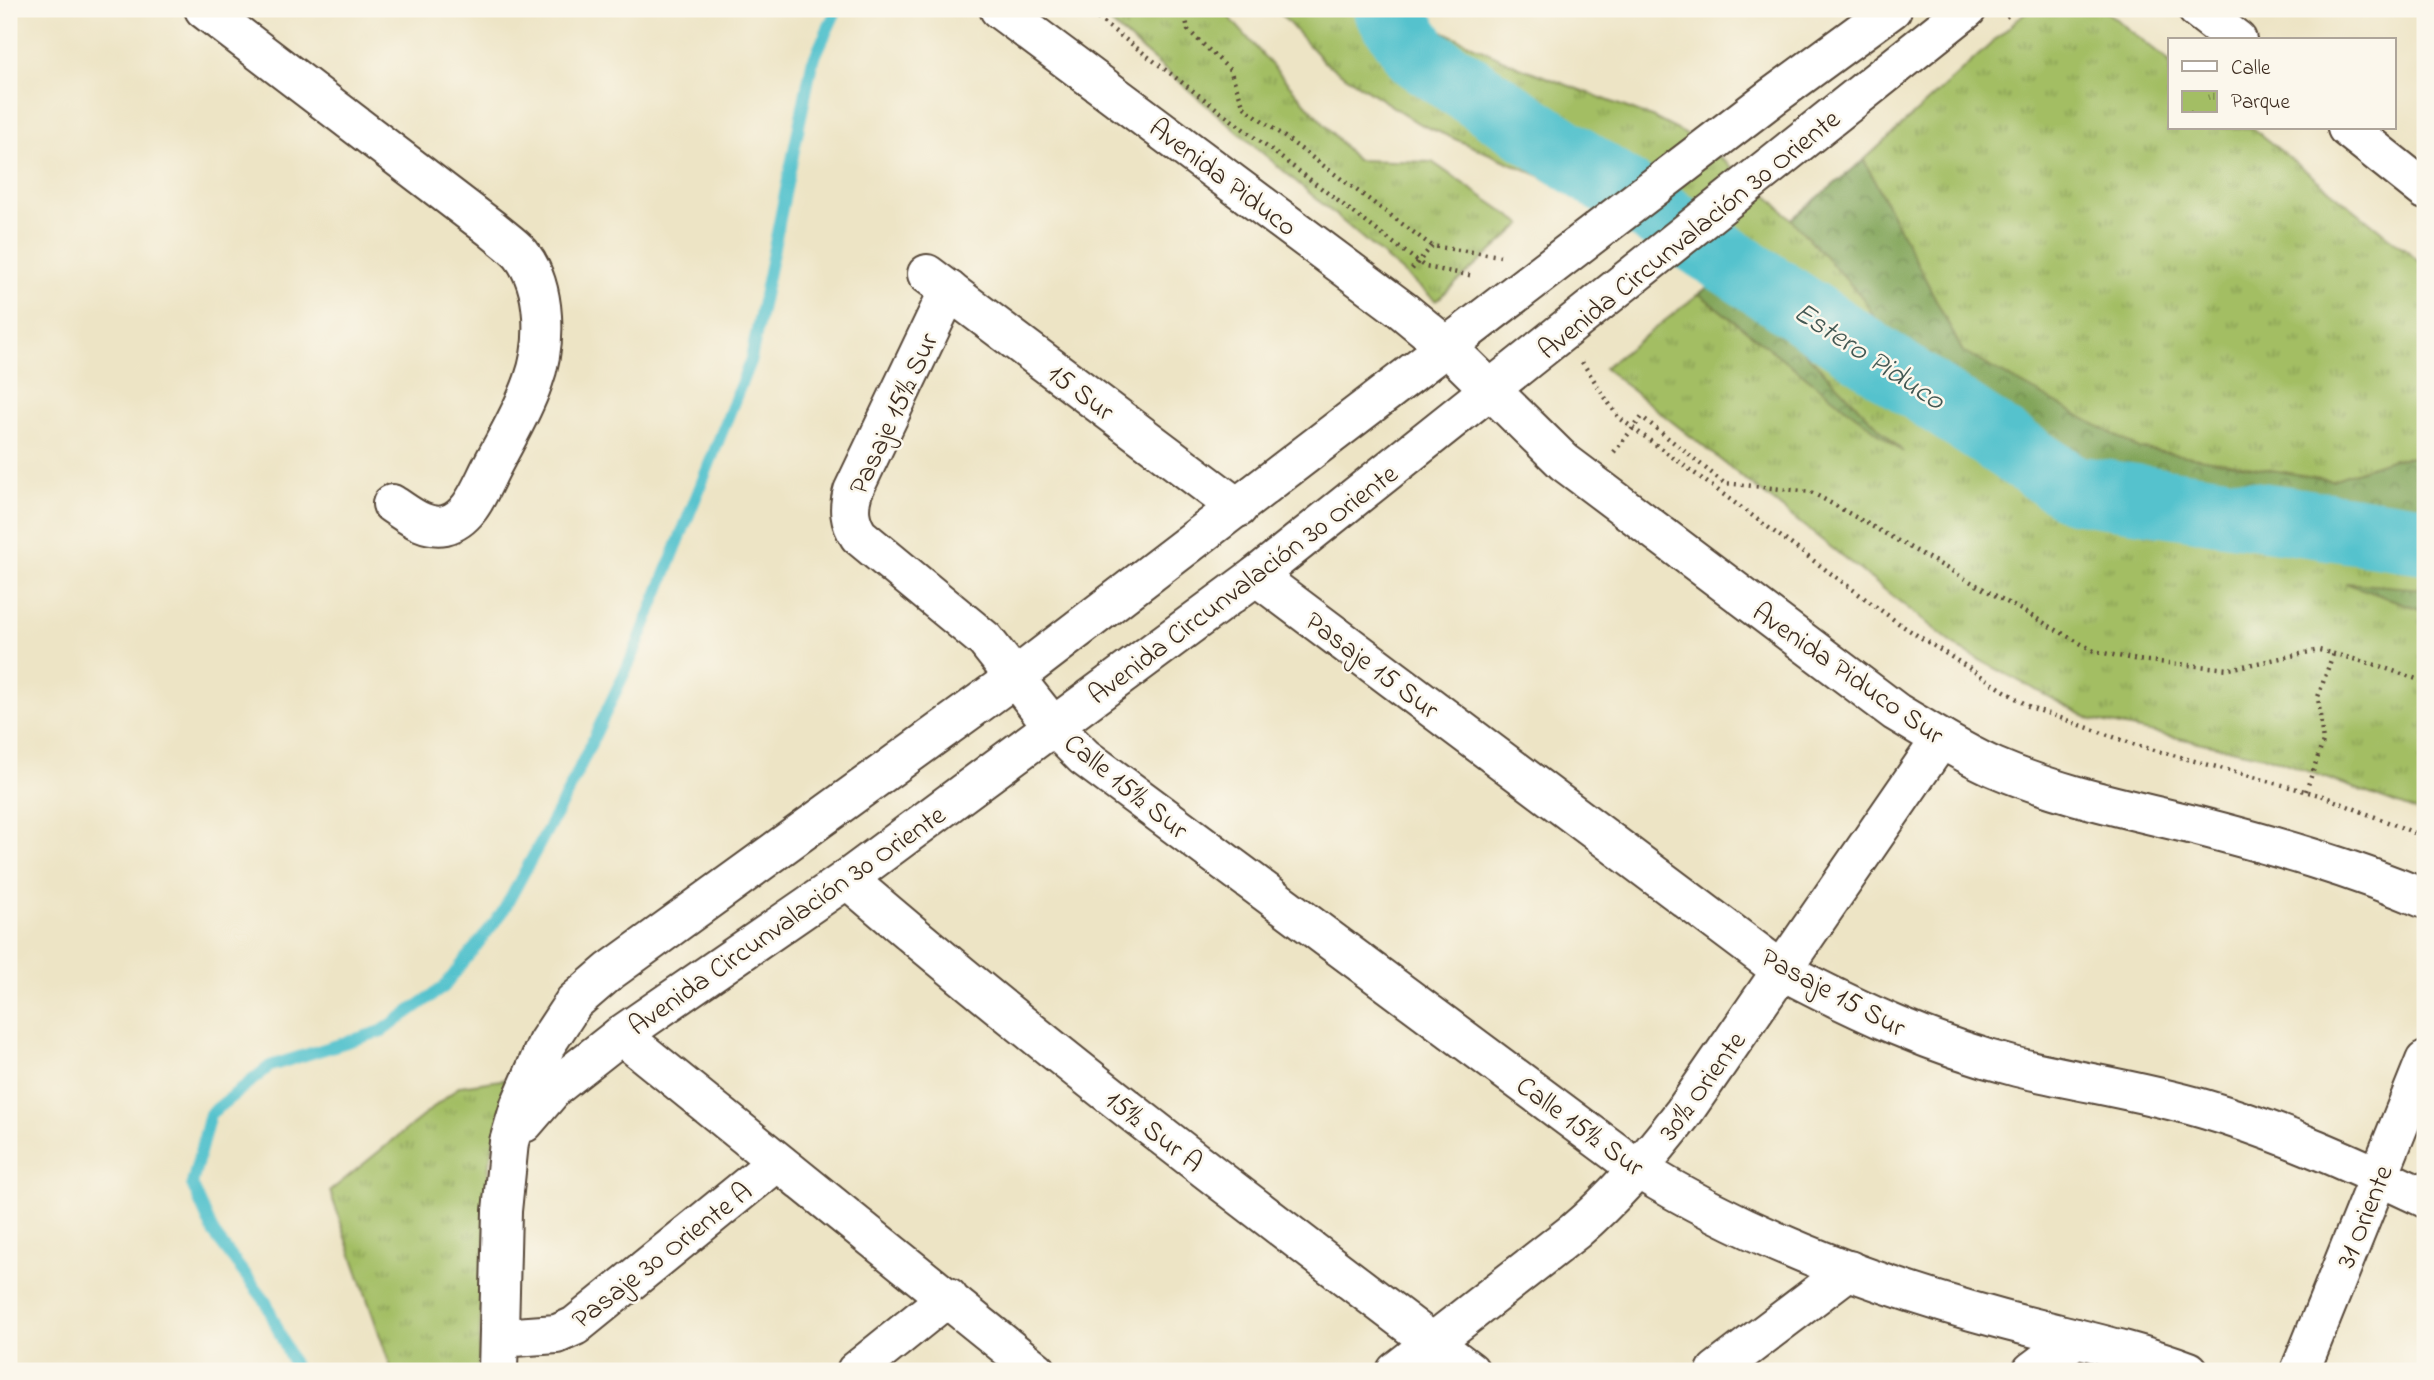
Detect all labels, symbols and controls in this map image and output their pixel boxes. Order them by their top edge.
legend [2168,38,2396,130]
text: Calle [2231,54,2271,84]
text: Parque [2231,88,2290,118]
street label: Avenida Circunvalación 30 Oriente [1530,100,1851,371]
street label: Avenida Piduco [1139,109,1305,248]
water label: Estero Piduco [1784,292,1954,424]
street label: Pasaje 15½ Sur [840,326,951,502]
street label: 15 Sur [1038,355,1122,433]
street label: Avenida Circunvalación 30 Oriente [1080,455,1408,716]
street label: Avenida Piduco Sur [1743,593,1952,757]
street label: Pasaje 15 Sur [1295,603,1447,731]
street label: Calle 15½ Sur [1054,725,1196,851]
street label: Avenida Circunvalación 30 Oriente [621,796,955,1047]
street label: Pasaje 15 Sur [1753,939,1912,1050]
street label: 30½ Oriente [1650,1023,1758,1150]
street label: Calle 15½ Sur [1506,1067,1652,1189]
street label: 15½ Sur A [1095,1081,1211,1184]
street label: 31 Oriente [2327,1159,2406,1275]
street label: Pasaje 30 Oriente A [564,1173,762,1340]

